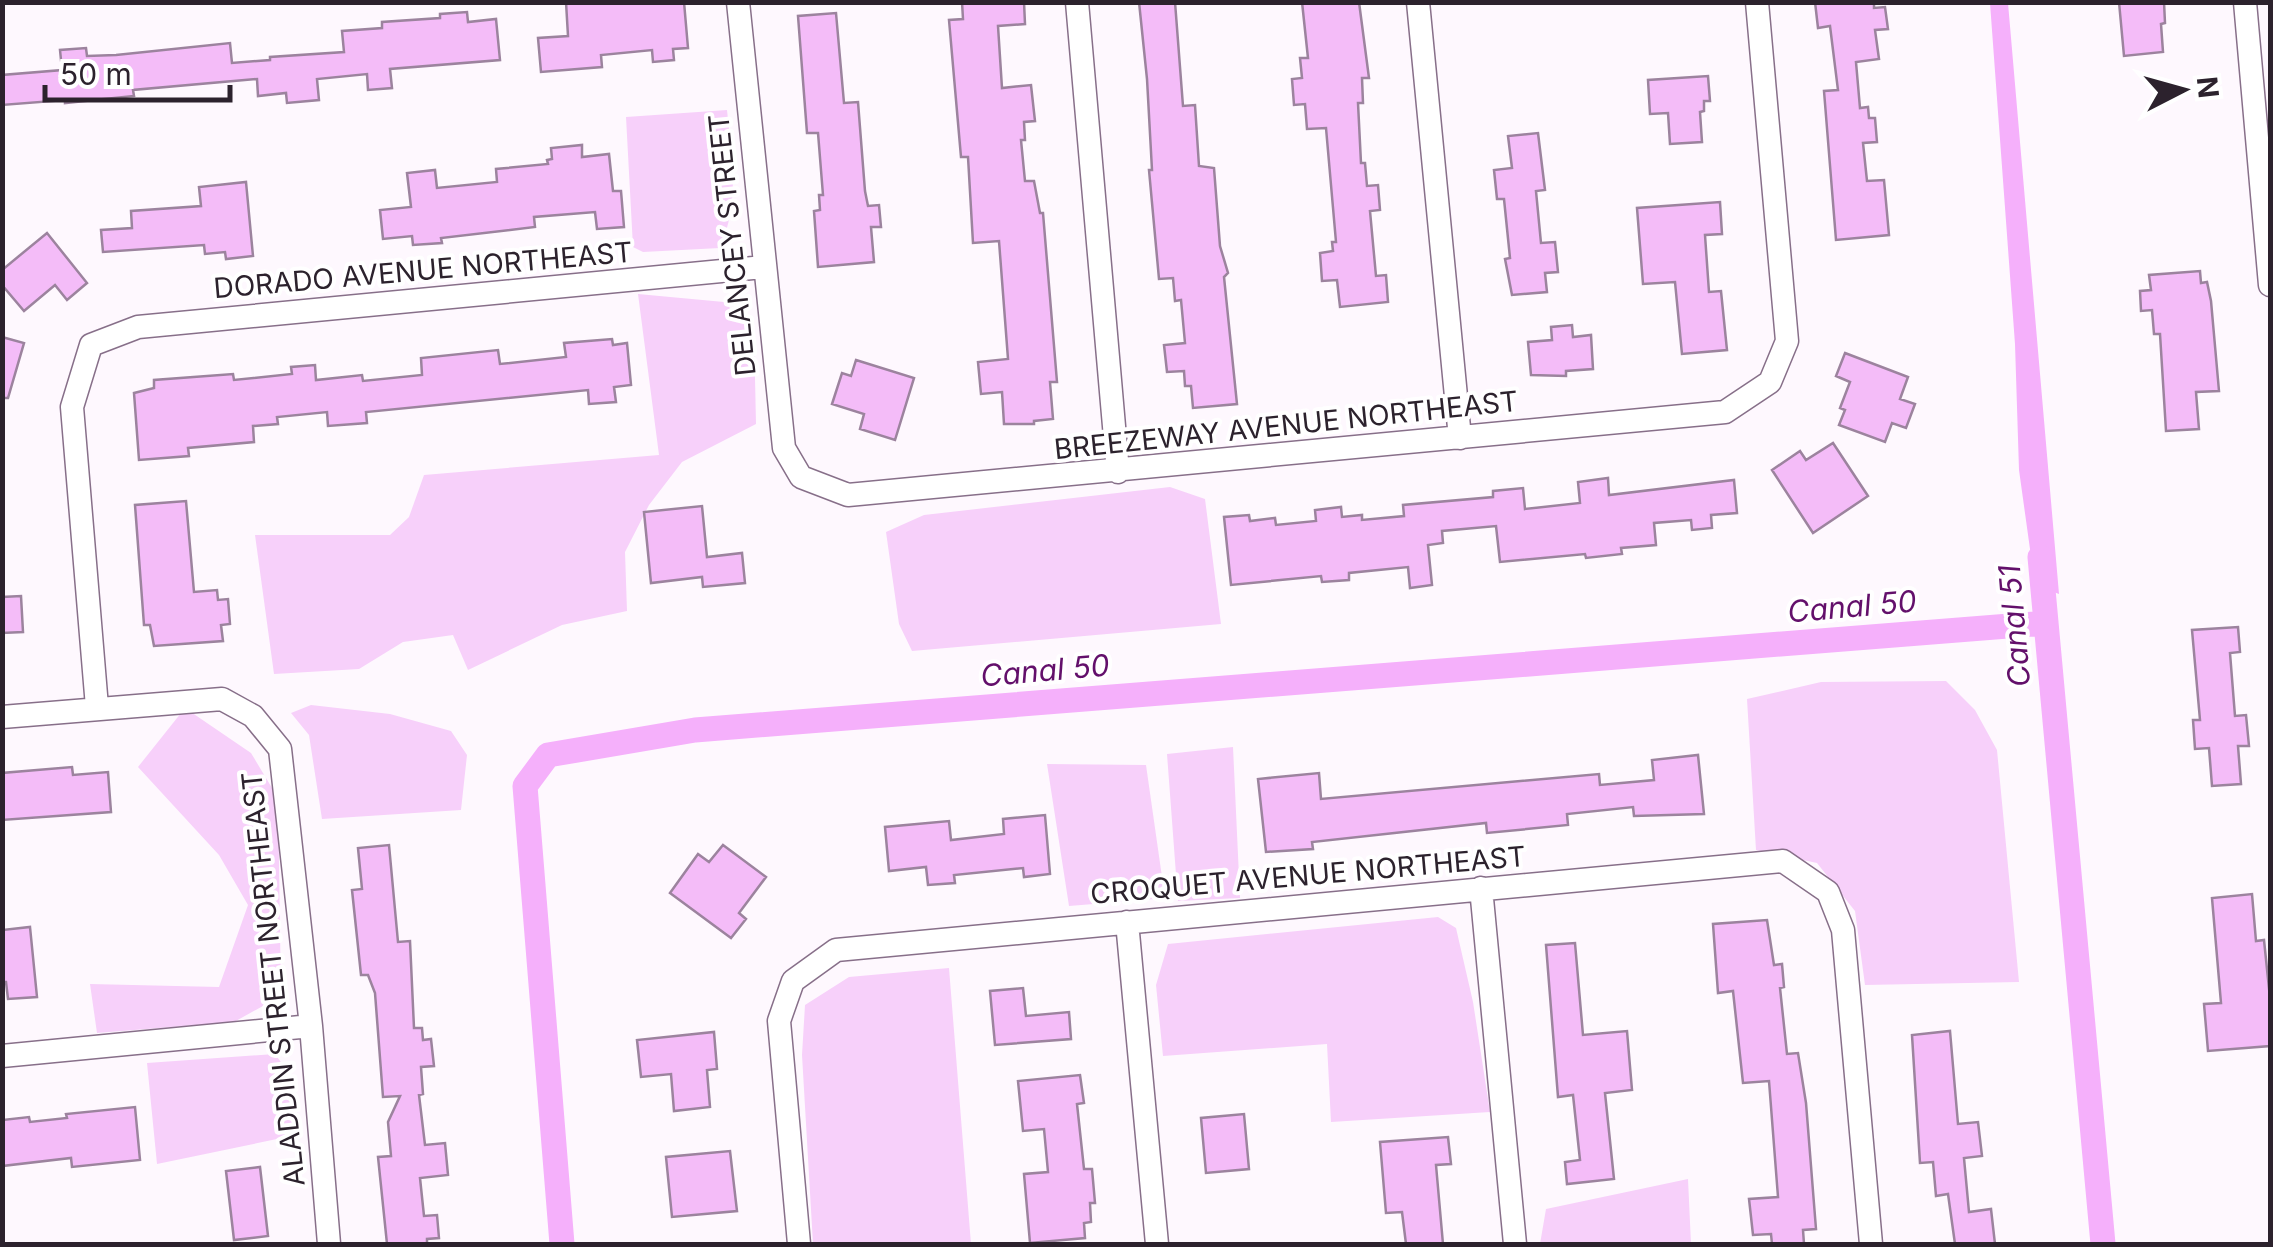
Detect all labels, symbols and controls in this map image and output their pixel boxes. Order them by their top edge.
scale bar [45,40,230,102]
north arrow [2133,40,2233,140]
text: 50 m [60,56,132,92]
text: N [2190,75,2226,100]
street label: DELANCEY STREET [701,112,763,378]
street label: DORADO AVENUE NORTHEAST [212,235,634,305]
street label: BREEZEWAY AVENUE NORTHEAST [1052,384,1520,466]
water label: Canal 51 [1991,563,2037,689]
water label: Canal 50 [1786,582,1918,630]
water label: Canal 50 [979,646,1111,694]
street label: ALADDIN STREET NORTHEAST [234,770,312,1188]
street label: CROQUET AVENUE NORTHEAST [1089,839,1527,911]

